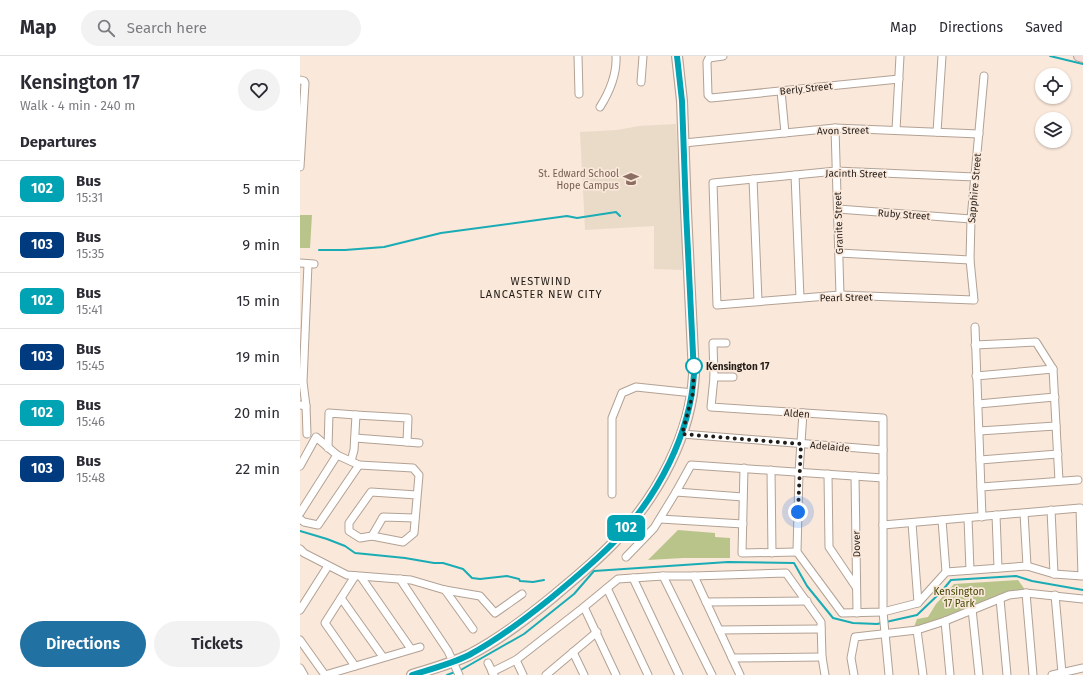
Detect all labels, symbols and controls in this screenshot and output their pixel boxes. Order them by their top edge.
search box [81,10,361,46]
text: Map [20,16,57,39]
icon: search [95,17,117,39]
text: Search here [127,19,207,37]
text: Map [890,19,917,36]
text: Directions [939,19,1003,36]
text: Saved [1025,19,1063,36]
map controls [1035,68,1071,148]
button: locate [1035,68,1071,104]
button: heart [238,69,280,111]
text: Kensington 17 [20,71,140,94]
street label: Berly Street [779,80,833,98]
text: Walk · 4 min · 240 m [20,98,135,113]
button: layers [1035,112,1071,148]
street label: Avon Street [817,125,870,137]
text: Departures [20,133,97,151]
street label: Sapphire Street [966,152,984,224]
street label: Jacinth Street [825,167,887,181]
place label: St. Edward School Hope Campus [538,168,619,192]
school or university icon: St. Edward School Hope Campus [622,170,640,188]
text: Bus [76,172,101,190]
text: 102 [31,180,53,197]
text: 5 min [243,180,280,198]
text: 15:31 [76,190,103,205]
street label: Granite Street [832,191,846,254]
street label: Ruby Street [877,207,931,223]
text: Bus [76,228,101,246]
text: 103 [31,236,53,253]
text: 9 min [242,236,280,254]
text: 15:35 [76,246,104,261]
district label: WESTWIND LANCASTER NEW CITY [479,275,603,301]
text: Bus [76,284,101,302]
text: 102 [31,292,53,309]
text: 15 min [236,292,280,310]
street label: Pearl Street [819,292,873,304]
text: 15:41 [76,302,103,317]
text: Bus [76,340,101,358]
text: 103 [31,348,53,365]
text: 19 min [236,348,280,366]
marker: Kensington 17 [685,357,703,375]
text: 15:45 [76,358,105,373]
place label: Kensington 17 [706,361,770,373]
text: Bus [76,396,101,414]
text: 102 [31,404,53,421]
text: 20 min [234,404,280,422]
street label: Alden [784,407,810,421]
text: 15:46 [76,414,105,429]
street label: Adelaide [810,439,850,455]
text: Bus [76,452,101,470]
text: 103 [31,460,53,477]
text: 22 min [235,460,280,478]
text: 15:48 [76,470,105,485]
your location [788,502,808,522]
line badge: 102 [603,515,649,541]
text: 102 [615,519,637,536]
street label: Dover [851,531,863,557]
park label: Kensington 17 Park [934,586,984,610]
button: Directions [20,621,146,667]
button: Tickets [154,621,280,667]

